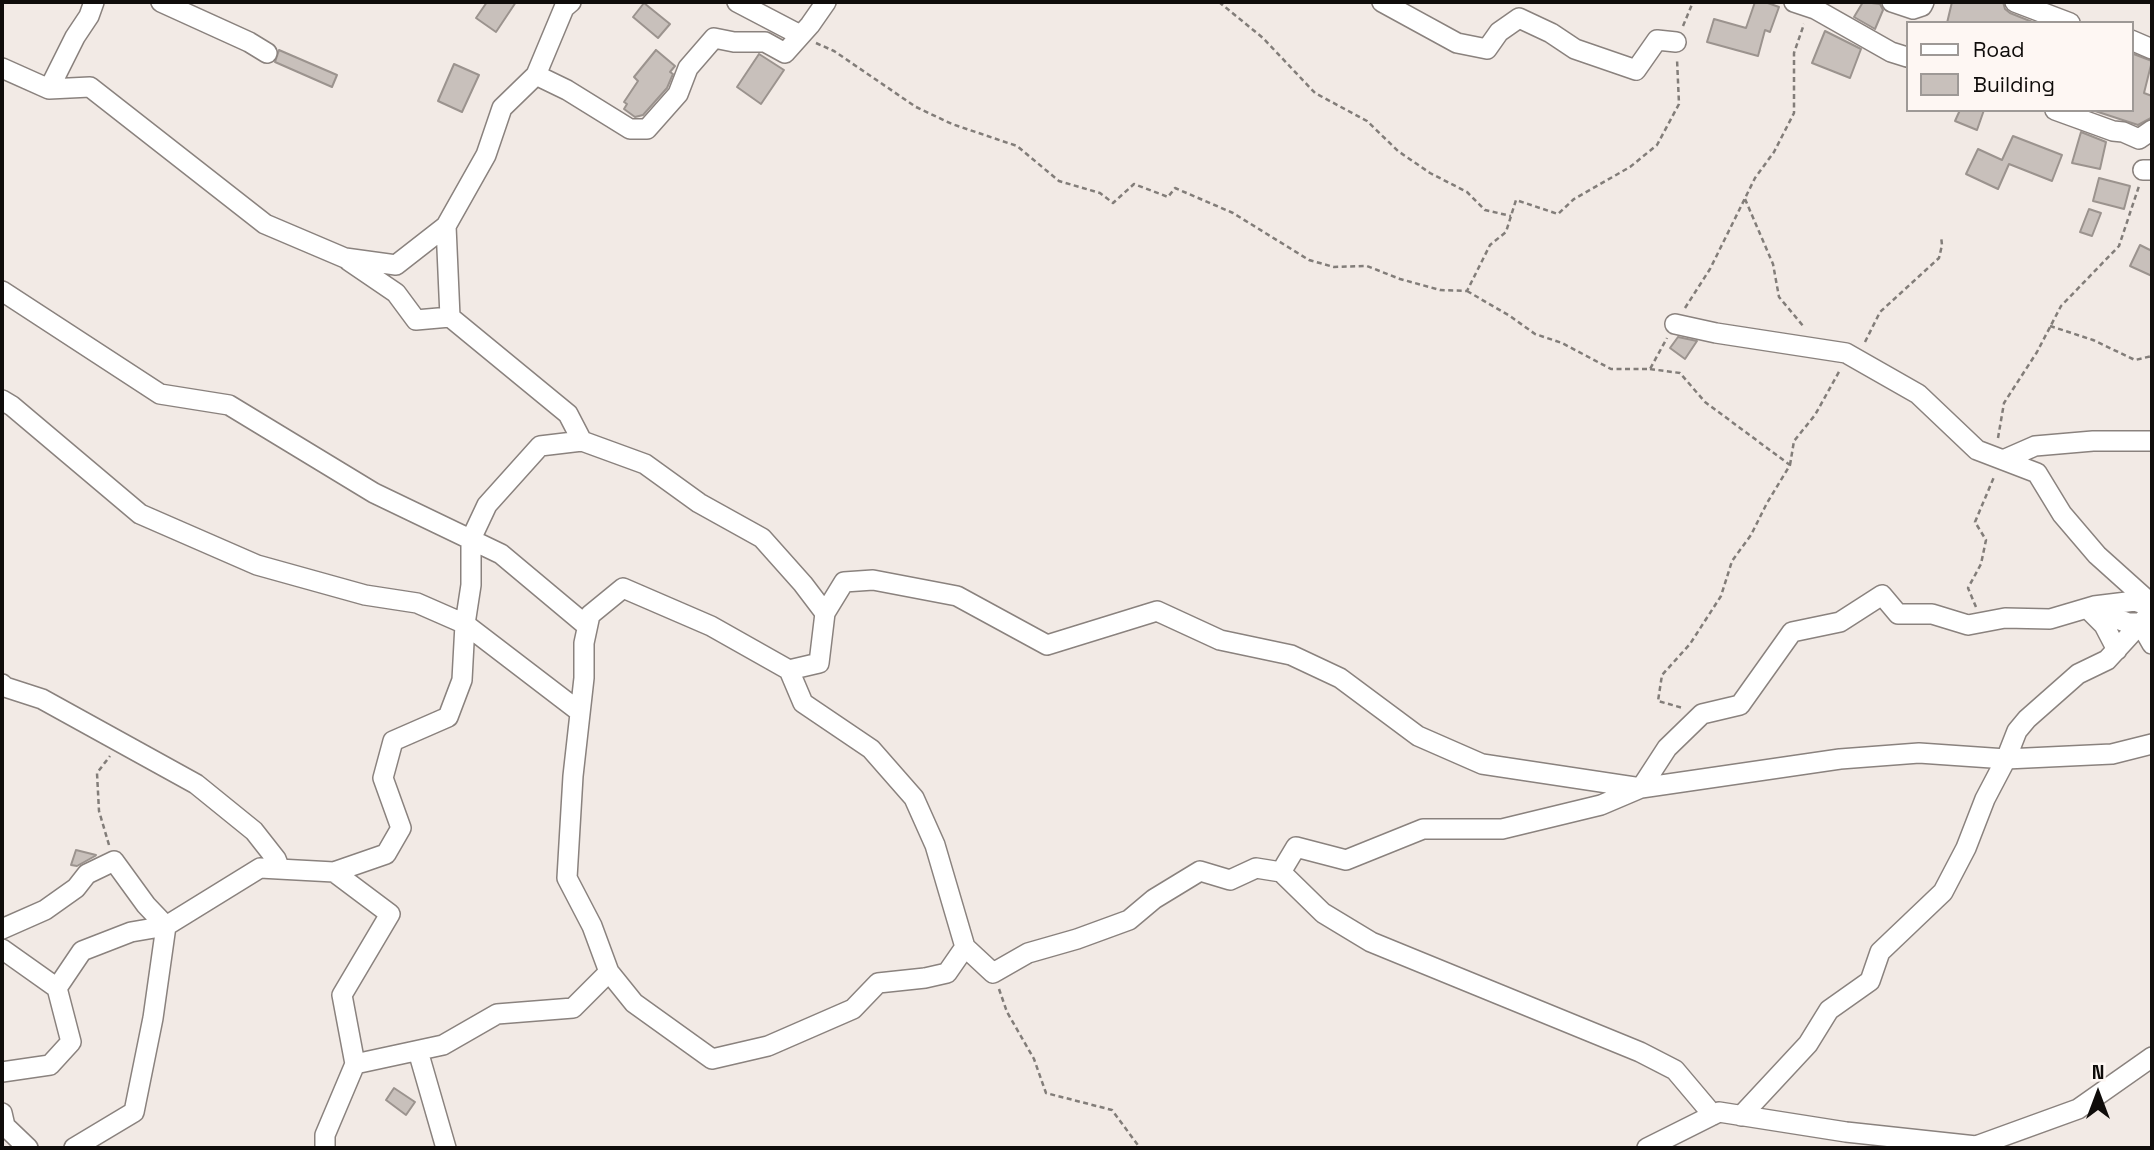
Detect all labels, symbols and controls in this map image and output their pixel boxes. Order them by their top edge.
legend [1906,21,2133,112]
text: Road [1973,36,2025,63]
text: Building [1973,71,2055,98]
north arrow [2063,1059,2133,1129]
text: N [2092,1060,2104,1085]

